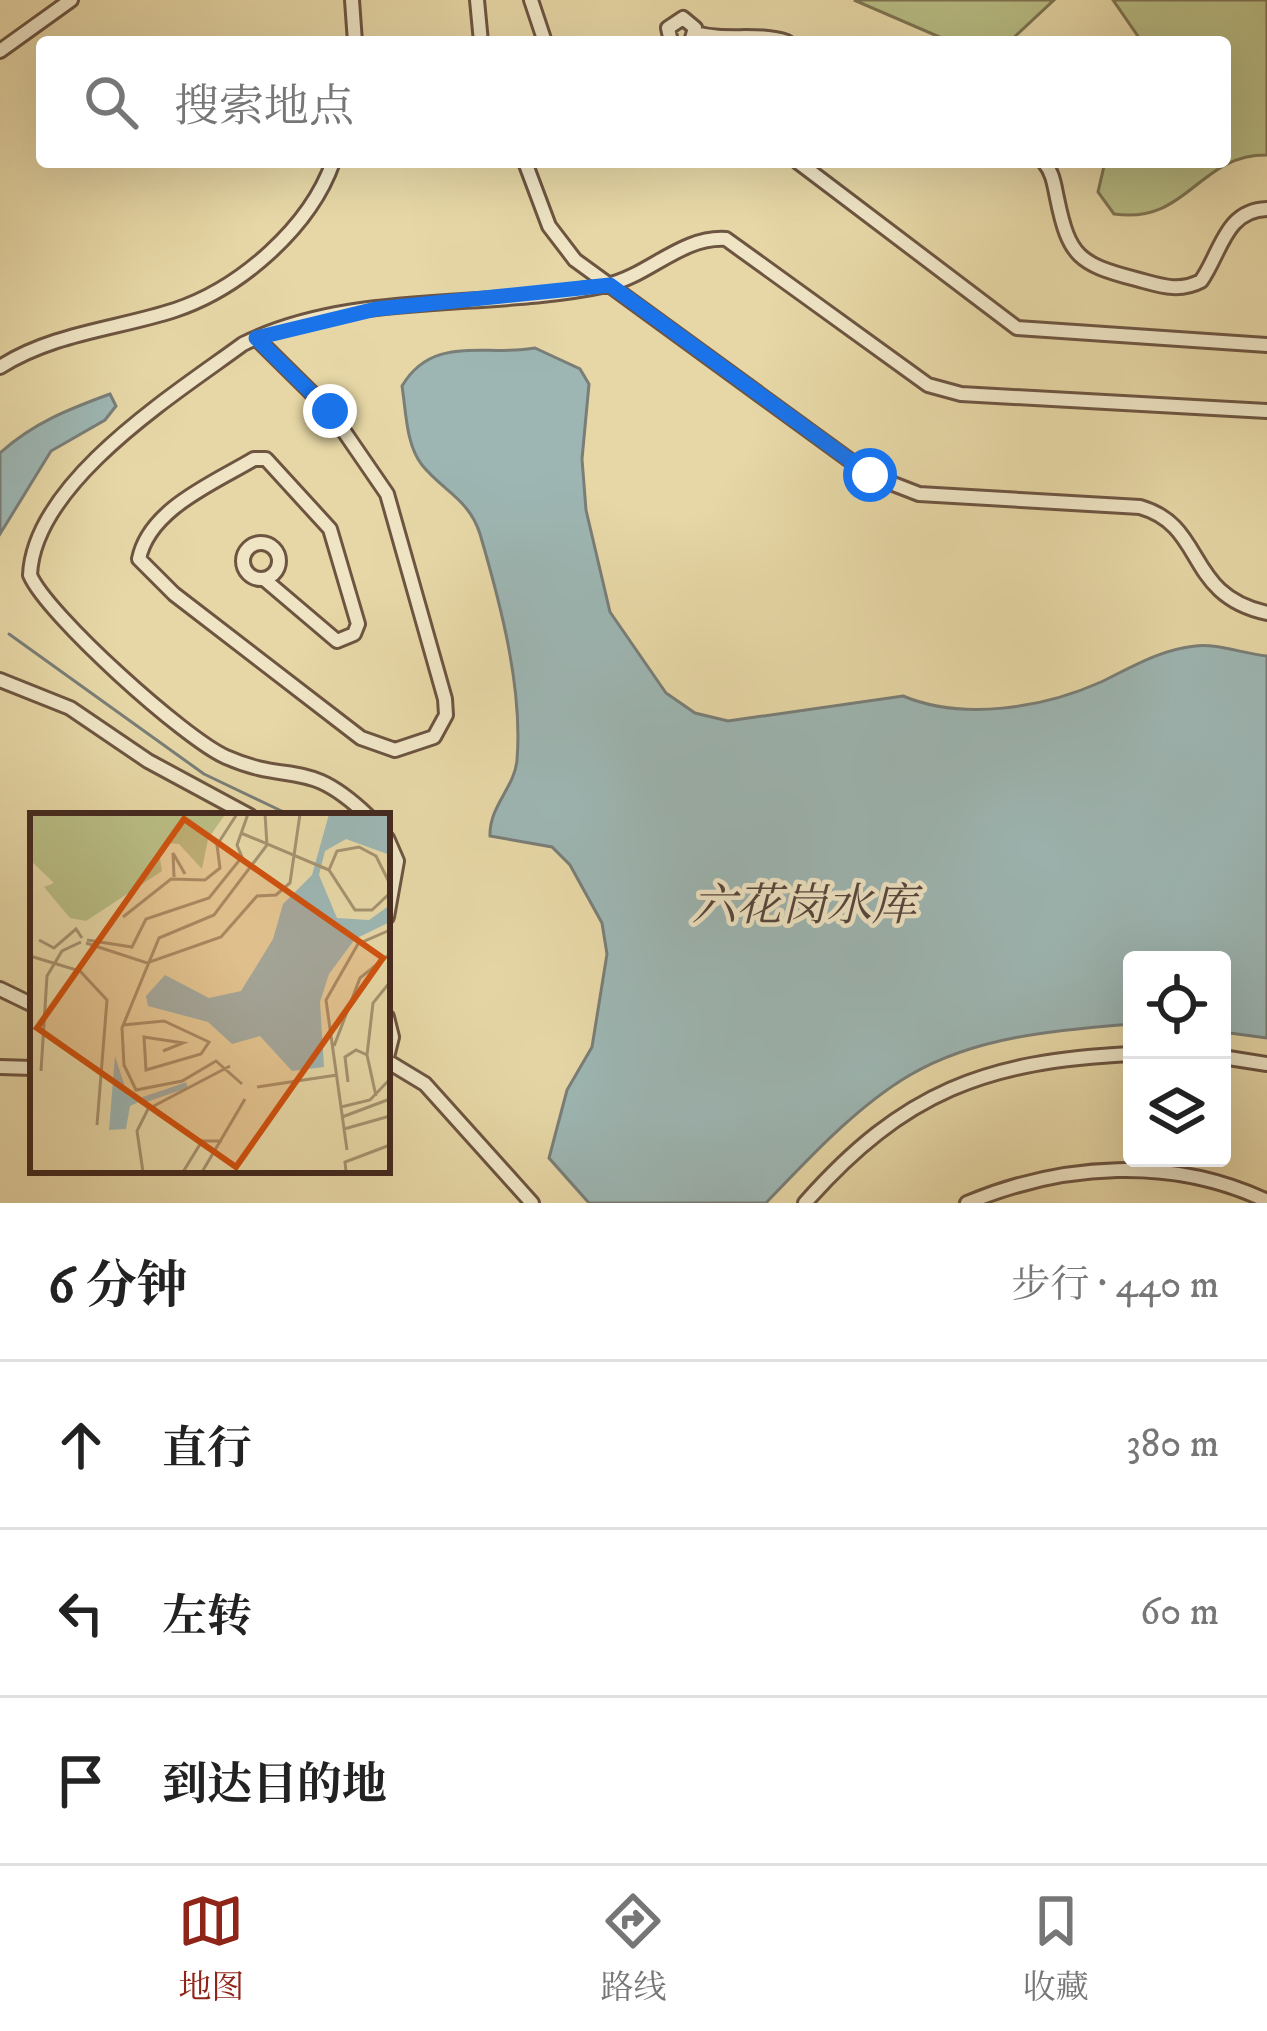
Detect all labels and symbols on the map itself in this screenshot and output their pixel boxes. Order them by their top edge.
route end [303,384,357,438]
route start [843,448,897,502]
inset map [30,813,390,1173]
water label: 六花岗水库 [691,879,923,935]

